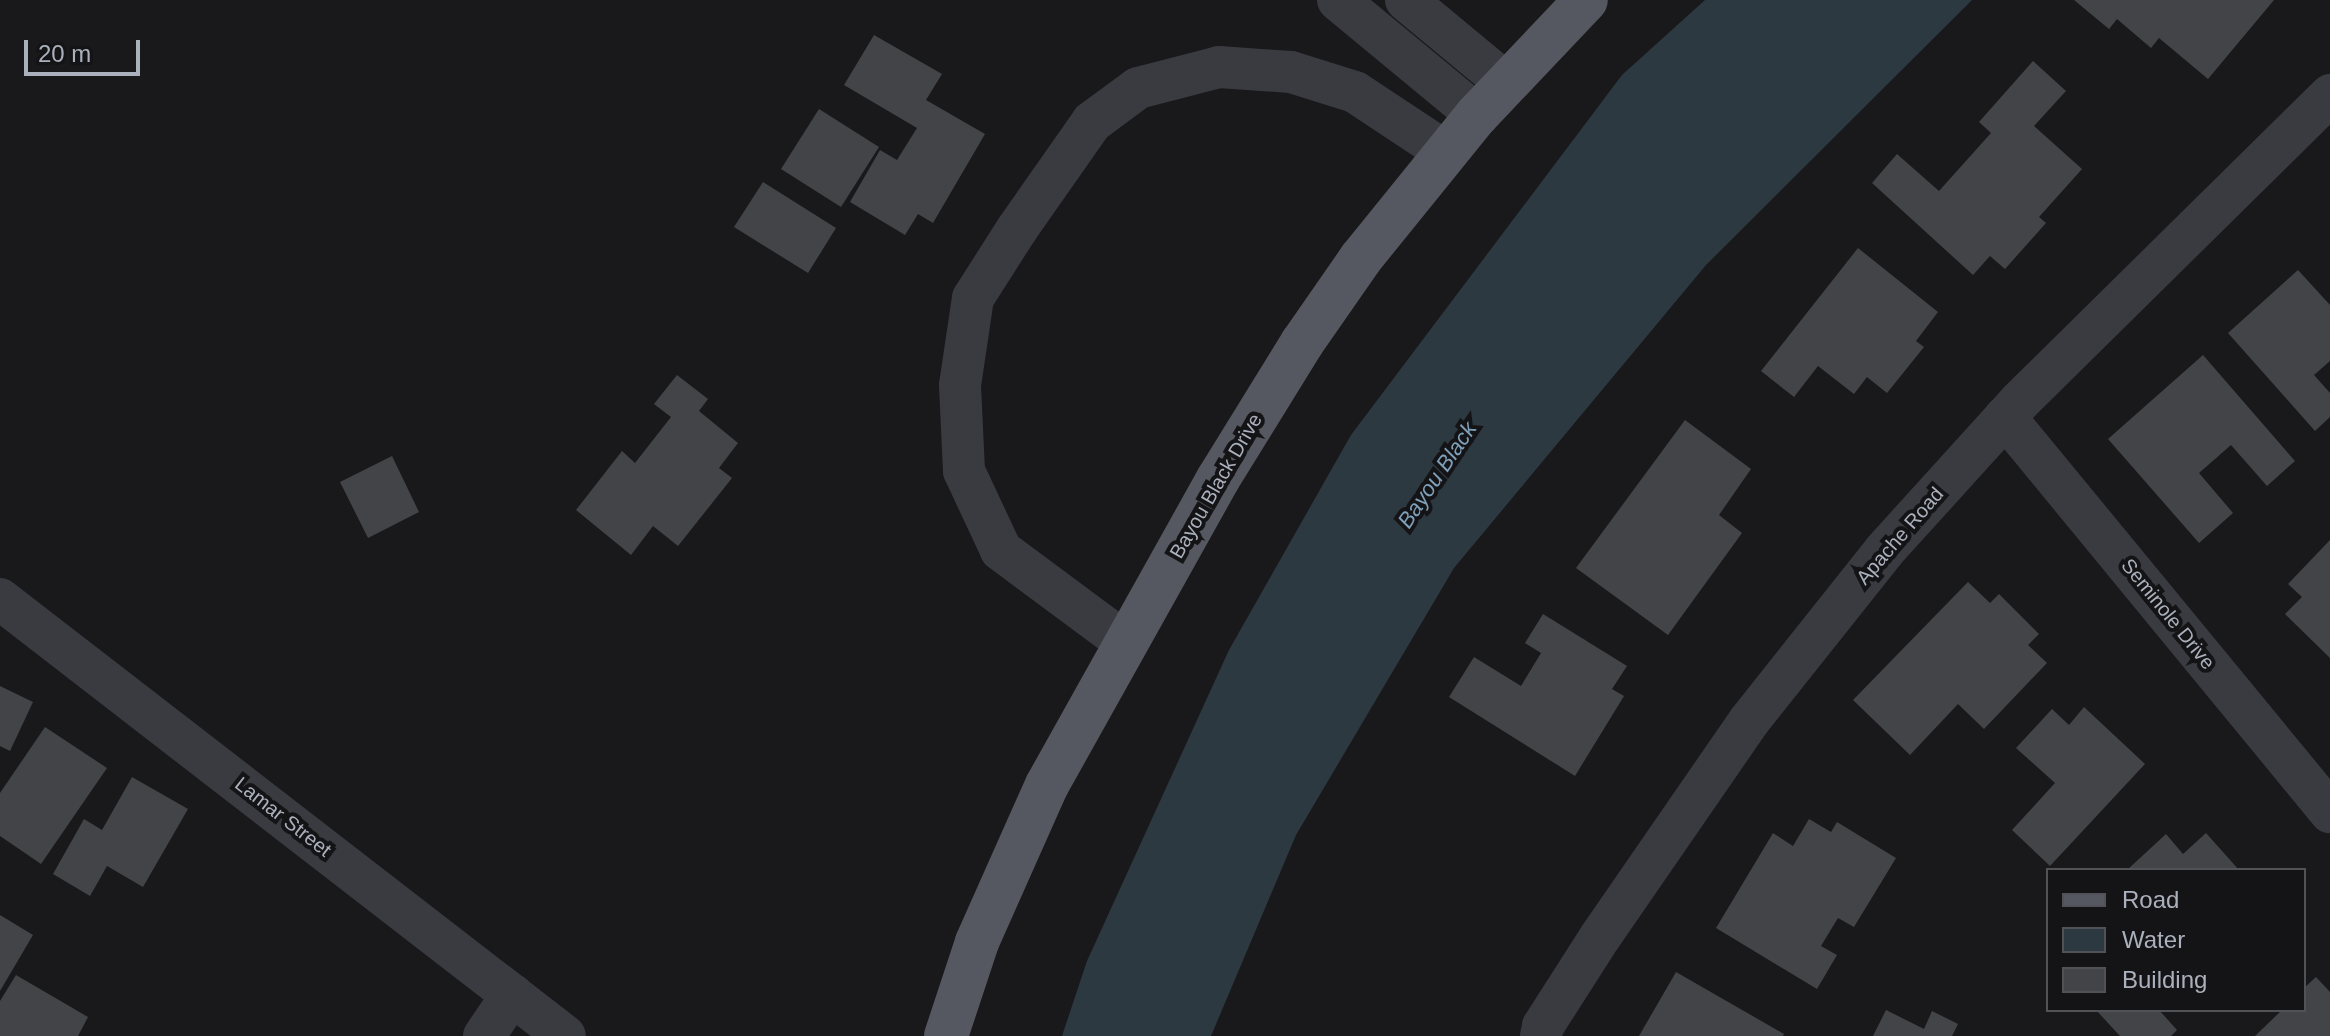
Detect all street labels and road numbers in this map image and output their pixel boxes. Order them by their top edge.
street label: Bayou Black Drive [1165,409,1267,563]
street label: Apache Road [1851,482,1949,590]
street label: Seminole Drive [2116,554,2220,674]
street label: Lamar Street [230,772,336,862]

